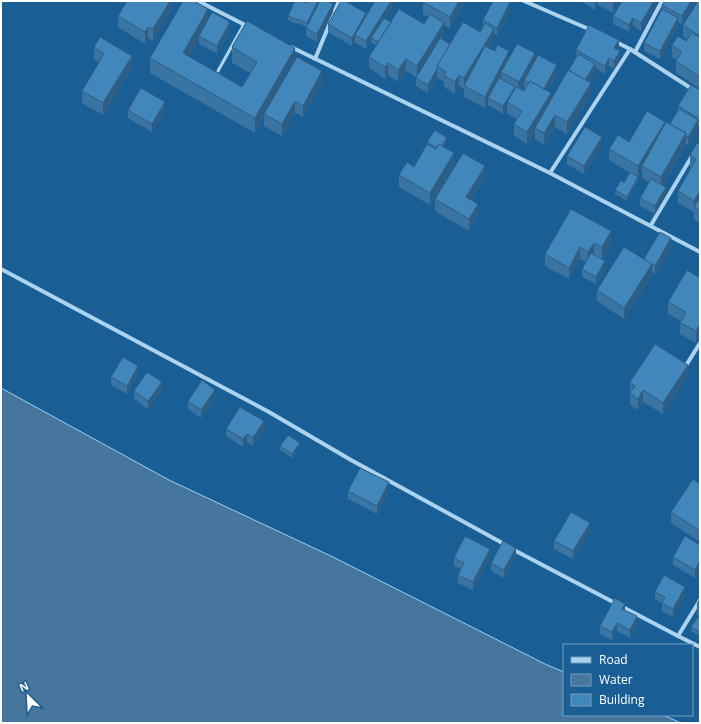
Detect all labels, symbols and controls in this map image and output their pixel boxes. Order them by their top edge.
legend [563,644,693,716]
text: Road [599,651,628,668]
text: Water [599,671,633,688]
north arrow [8,676,48,716]
text: N [17,678,31,695]
text: Building [599,691,645,708]

